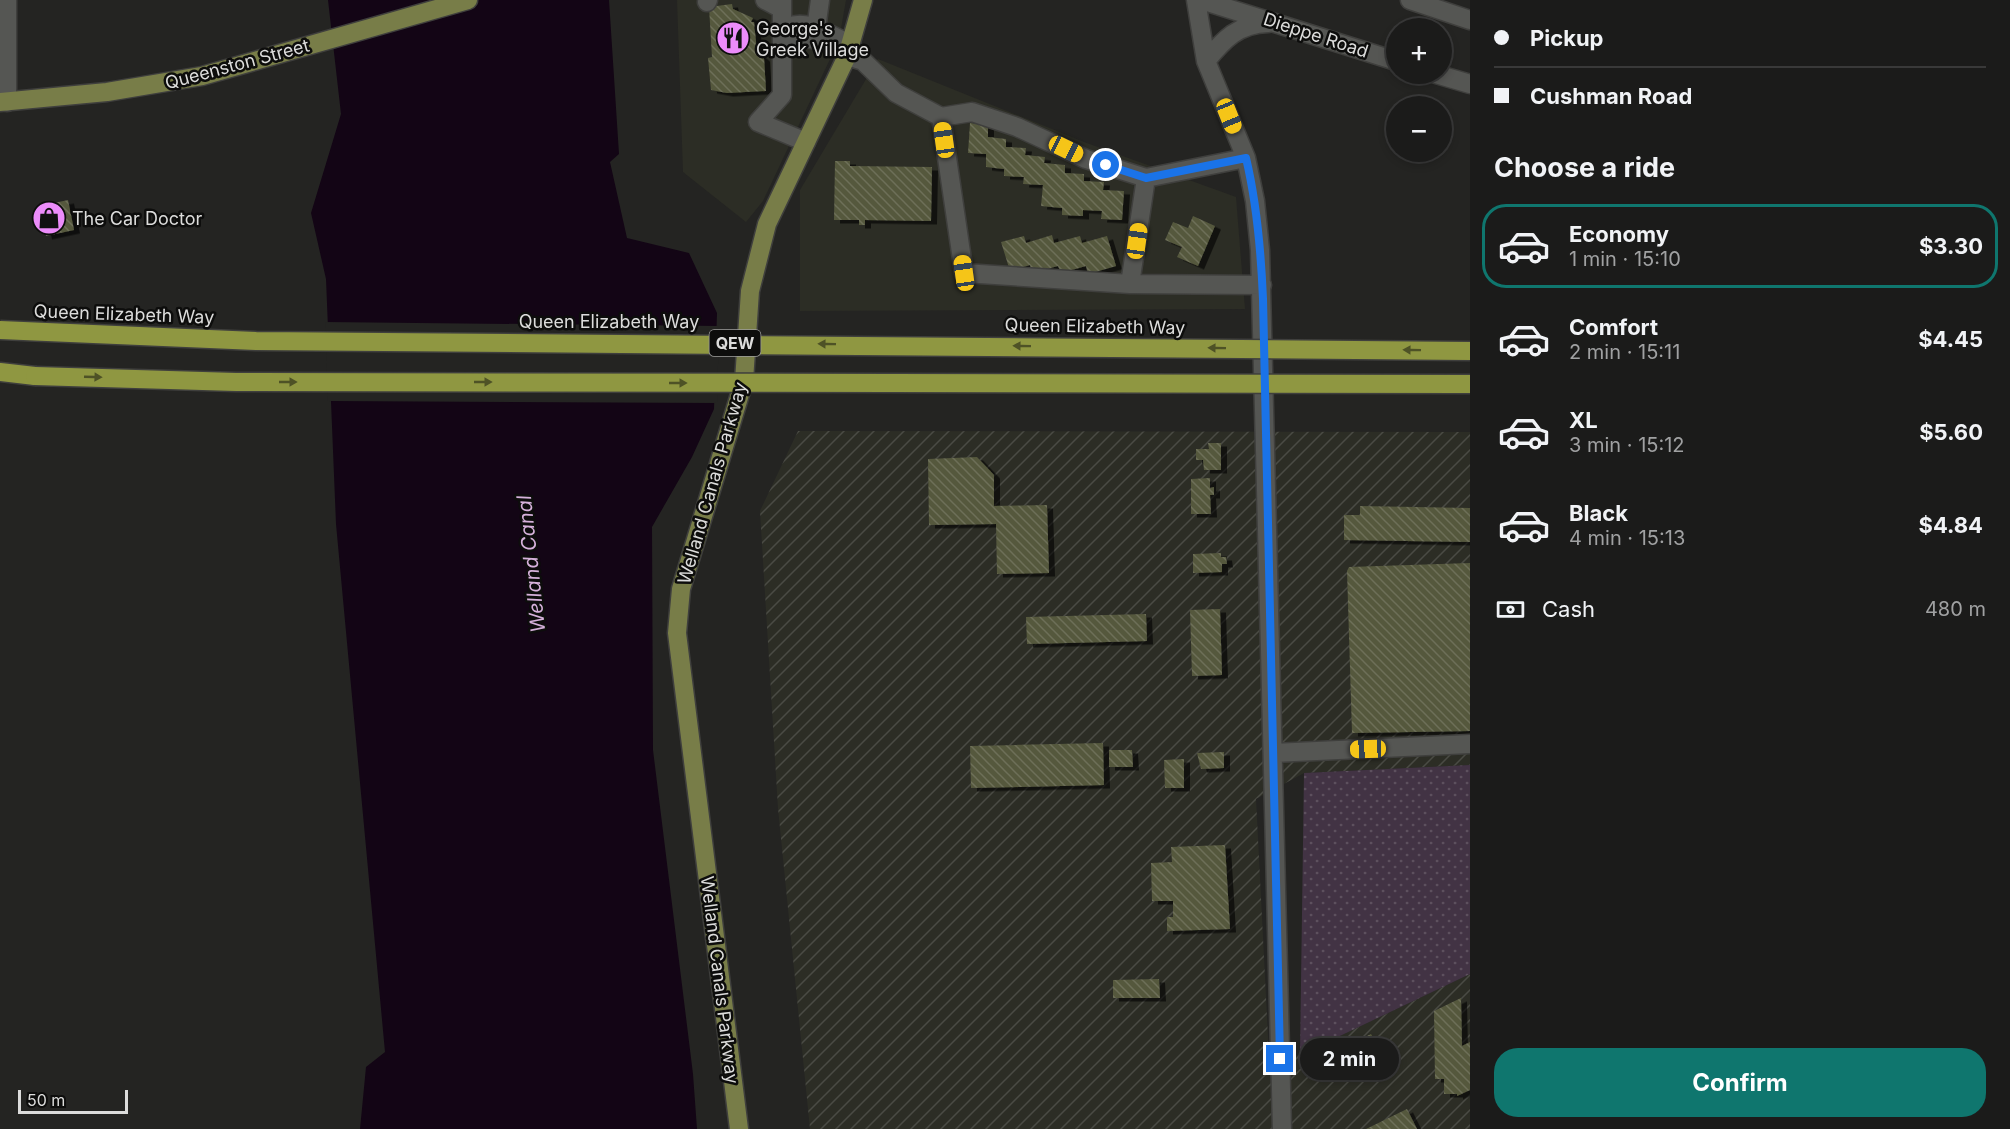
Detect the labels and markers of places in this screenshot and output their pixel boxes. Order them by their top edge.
place label: George's Greek Village [756,18,869,60]
restaurant icon: George's Greek Village [715,20,751,56]
shop icon: The Car Doctor [31,200,67,236]
place label: The Car Doctor [72,208,202,229]

